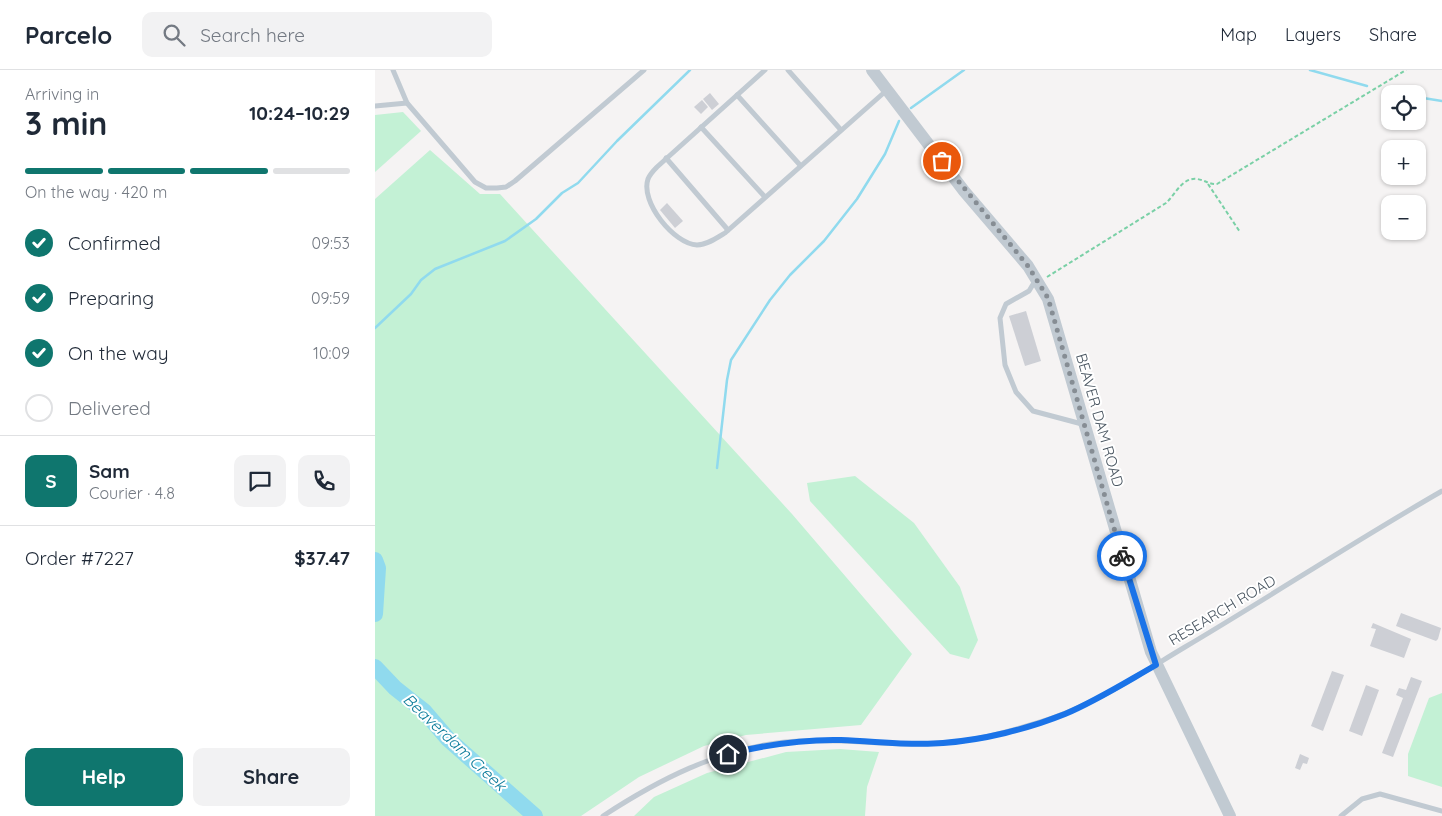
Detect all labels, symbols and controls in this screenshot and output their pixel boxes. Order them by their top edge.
search box [142,12,492,57]
text: Parcelo [25,20,112,50]
icon: search [160,21,188,49]
text: Search here [200,23,305,47]
text: Map [1220,23,1257,46]
text: Layers [1285,23,1341,46]
text: Share [1369,23,1417,46]
text: Arriving in [25,84,99,104]
map controls [1381,85,1426,240]
button: locate [1381,85,1426,130]
text: 10:24–10:29 [249,101,350,125]
text: 3 min [25,103,107,143]
pin [921,140,963,182]
button: + [1381,140,1426,185]
icon: bag [928,147,956,175]
text: On the way · 420 m [25,182,167,202]
button: − [1381,195,1426,240]
icon: check [25,229,53,257]
text: Confirmed [68,231,161,255]
text: 09:53 [311,233,350,253]
icon: check [25,284,53,312]
text: Preparing [68,286,154,310]
text: 09:59 [311,288,350,308]
icon: check [25,339,53,367]
text: On the way [68,341,169,365]
text: 10:09 [313,343,350,363]
street label: BEAVER DAM ROAD [1072,351,1128,489]
text: Delivered [68,396,151,420]
button: chat [234,455,286,507]
button: phone [298,455,350,507]
text: Sam [89,459,130,483]
text: S [45,469,57,493]
text: Courier · 4.8 [89,483,175,503]
courier [1097,531,1147,581]
icon: bike [1108,542,1136,570]
text: Order #7227 [25,546,134,570]
text: $37.47 [294,546,350,570]
street label: RESEARCH ROAD [1165,570,1279,649]
water label: Beaverdam Creek [399,689,512,796]
pin [707,733,749,775]
icon: home [714,740,742,768]
button: Help [25,748,183,806]
button: Share [193,748,350,806]

